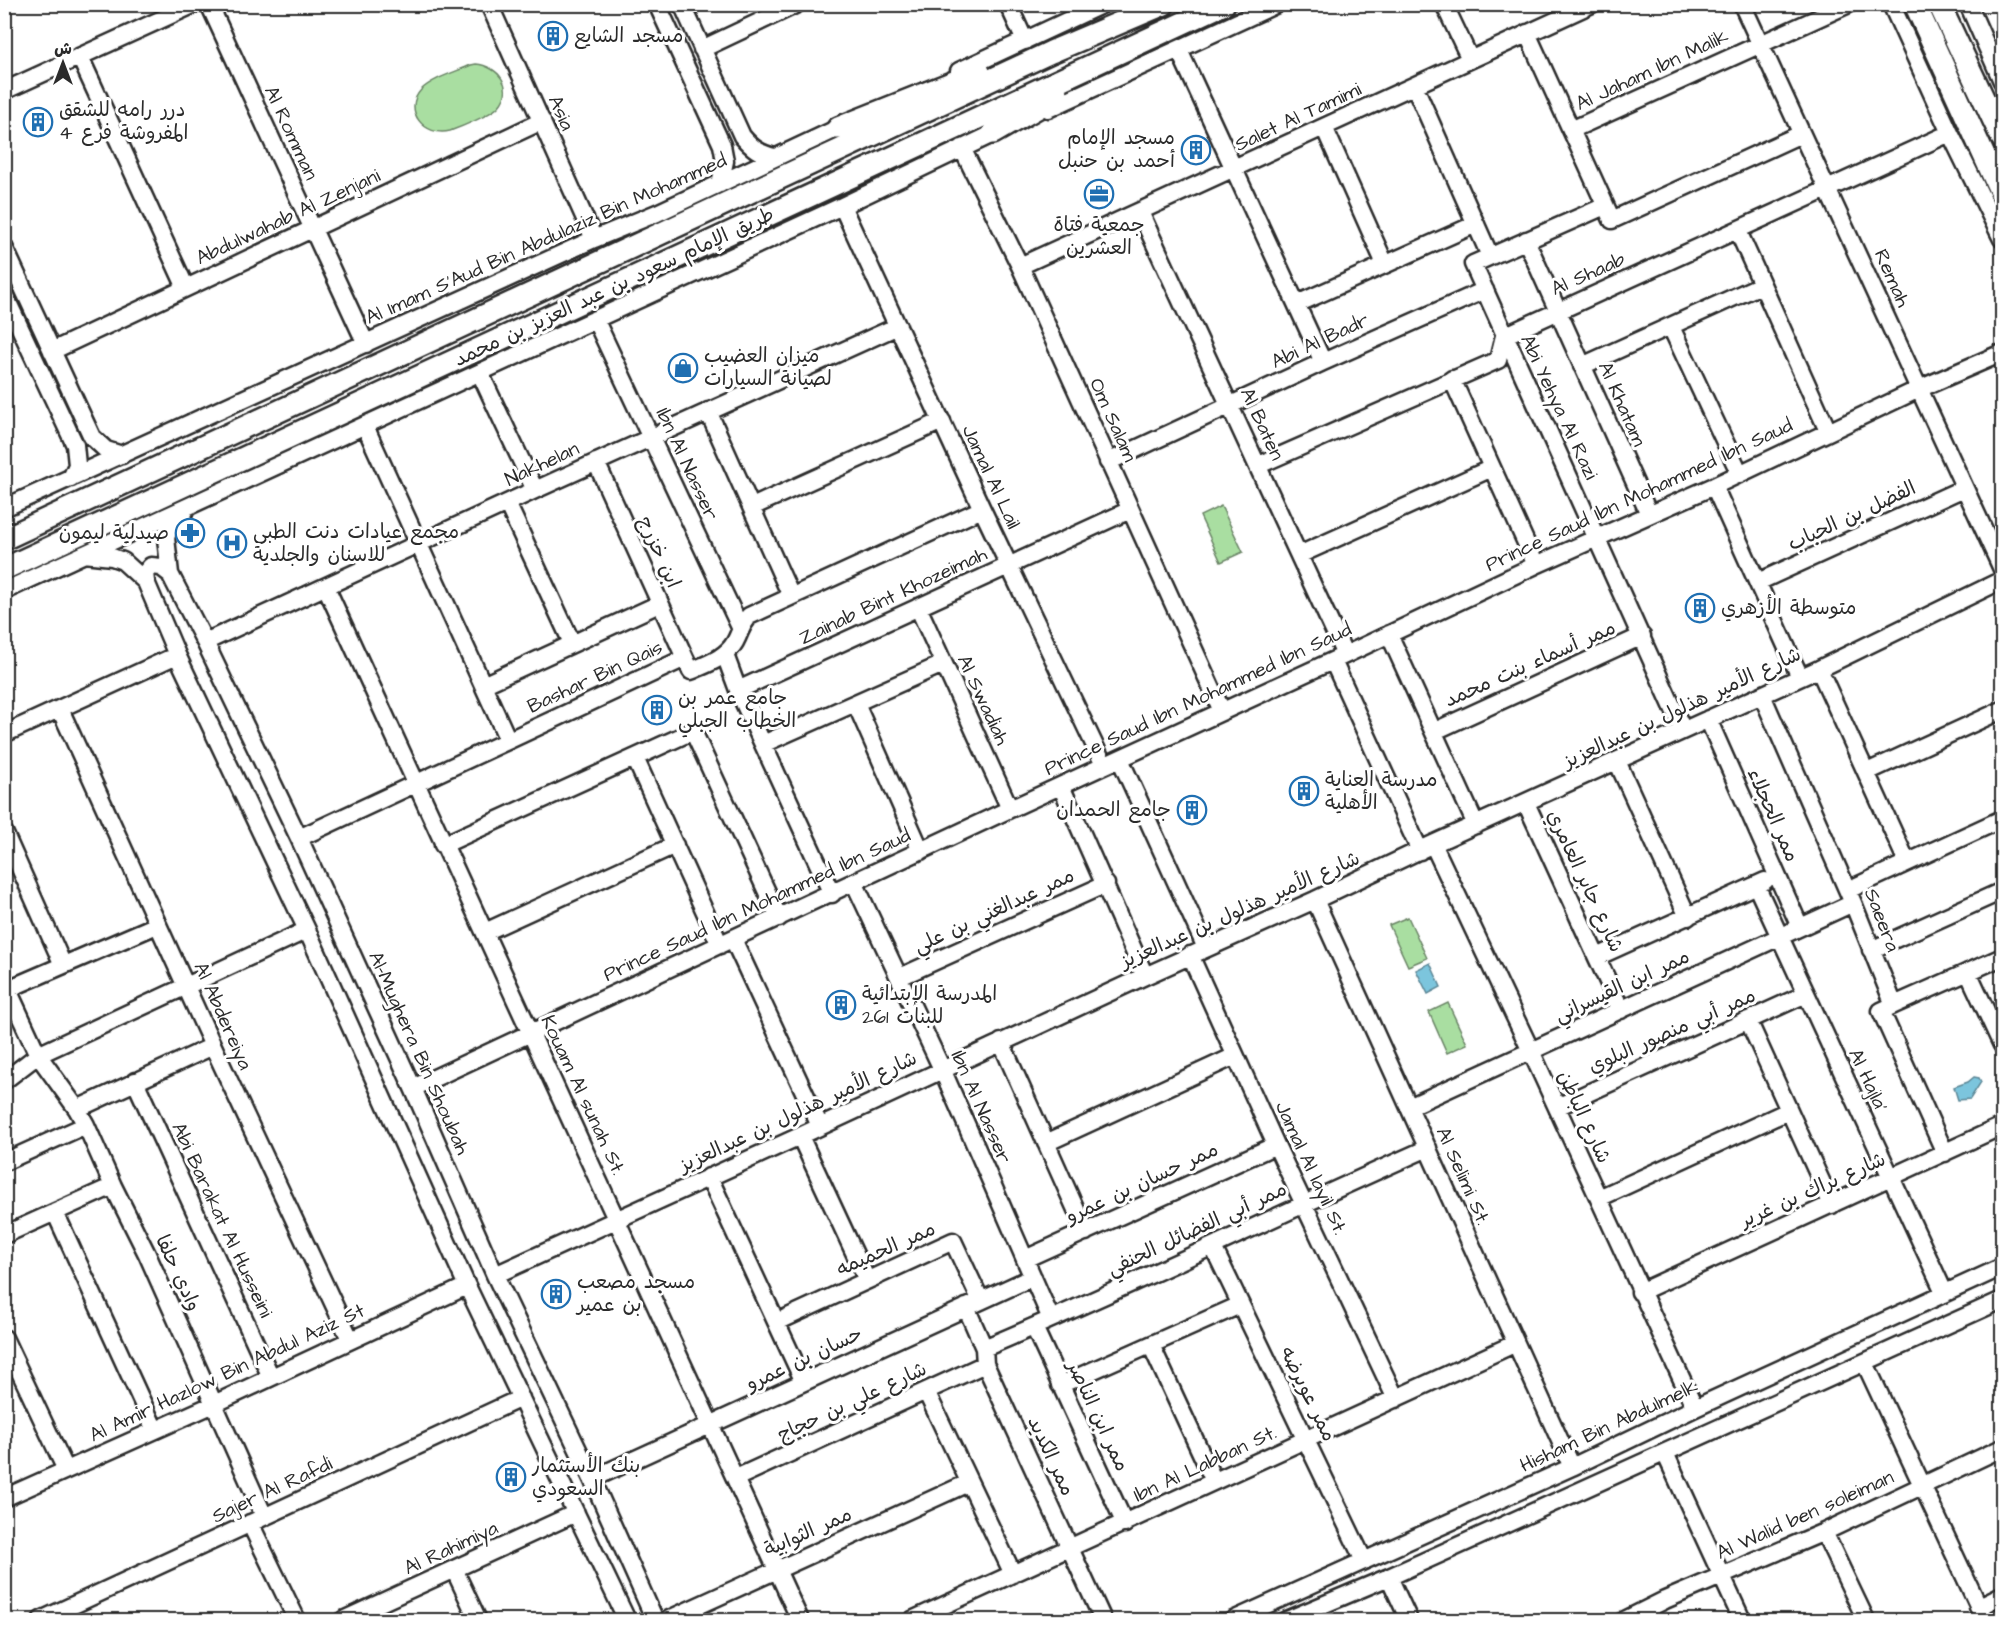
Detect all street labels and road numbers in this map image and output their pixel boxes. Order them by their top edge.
street label: Al Jaham Ibn Malik [1571,22,1733,118]
street label: Salet Al Tamimi [1230,75,1366,159]
street label: Al Romman [257,81,325,185]
street label: Asia [541,91,581,135]
street label: Al Imam S'Aud Bin Abdulaziz Bin Mohammed [361,146,731,332]
street label: Abdulwahab Al Zenjani [191,162,385,272]
street label: طريق الإمام سعود بن عبد العزيز بن محمد [449,200,779,374]
street label: Al Shaab [1547,245,1629,303]
street label: Remah [1867,245,1917,312]
street label: Abi Al Badr [1267,306,1373,376]
street label: Abi Yehya Al Razi [1512,330,1605,484]
street label: Al Khatam [1591,357,1653,451]
street label: Om Salam [1082,374,1144,467]
street label: Al Baten [1233,383,1291,465]
street label: Ibn Al Nasser [649,403,725,525]
street label: Prince Saud Ibn Mohammed Ibn Saud [1481,411,1797,579]
street label: Jamal Al Lail [955,420,1027,534]
street label: Nakhelan [500,435,584,493]
street label: الفضل بن الحباب [1783,474,1921,558]
street label: ابن خزرج [631,512,687,592]
street label: Zainab Bint Khozeimah [795,540,992,652]
street label: ممر أسماء بنت محمد [1440,614,1620,714]
street label: Prince Saud Ibn Mohammed Ibn Saud [1040,615,1356,783]
street label: Bashar Bin Qais [523,633,667,721]
street label: شارع الأمير هذلول بن عبدالعزيز [1557,640,1806,776]
street label: Al Swadiah [950,650,1016,750]
street label: ممر الحجلاء [1740,764,1806,866]
street label: شارع جابر العامري [1540,805,1630,957]
street label: Prince Saud Ibn Mohammed Ibn Saud [599,821,915,989]
street label: شارع الأمير هذلول بن عبدالعزيز [1114,844,1364,976]
street label: ممر عبدالغني بن علي [909,861,1080,963]
street label: Saeera [1857,884,1907,956]
street label: ممر ابن القيسراني [1550,942,1695,1032]
street label: Al-Mughera Bin Shoubah [361,947,477,1160]
street label: Al Abdereiya [186,958,259,1075]
street label: ممر أبي منصور البلوي [1584,982,1761,1083]
street label: Kouam Al sunah St. [534,1011,632,1180]
street label: شارع الأمير هذلول بن عبدالعزيز [673,1044,922,1180]
street label: Al Hajla' [1841,1044,1895,1116]
street label: Ibn Al Nasser [944,1046,1018,1168]
street label: شارع الباطن [1550,1066,1618,1168]
street label: Jamal Al layil St. [1267,1097,1354,1240]
street label: Abi Barakat Al Husseini [164,1118,280,1322]
street label: Al Selimi St. [1429,1123,1497,1229]
street label: ممر حسان بن عمرو [1059,1135,1223,1231]
street label: شارع براك بن غرير [1734,1145,1890,1235]
street label: ممر أبي الفضائل الحنفي [1102,1175,1293,1286]
street label: ممر الحميمه [832,1215,940,1283]
street label: وادي حلفا [148,1230,208,1316]
street label: Al Amir Hazlow Bin Abdul Aziz St [85,1297,369,1449]
street label: حسان بن عمرو [740,1320,867,1399]
street label: ممر عويرضه [1273,1342,1343,1446]
street label: ممر ابن الناصر [1059,1354,1136,1476]
street label: شارع علي بن حجاج [773,1355,933,1452]
street label: Hisham Bin Abdulmelk [1515,1372,1703,1480]
street label: ممر الكديد [1020,1412,1082,1500]
street label: Ibn Al Labban St. [1129,1419,1281,1509]
street label: Sajer Al Rafdi [207,1450,337,1530]
street label: Al Walid ben soleiman [1712,1463,1898,1567]
street label: ممر الثوابية [759,1500,857,1564]
street label: Al Rahimiya [399,1514,503,1583]

